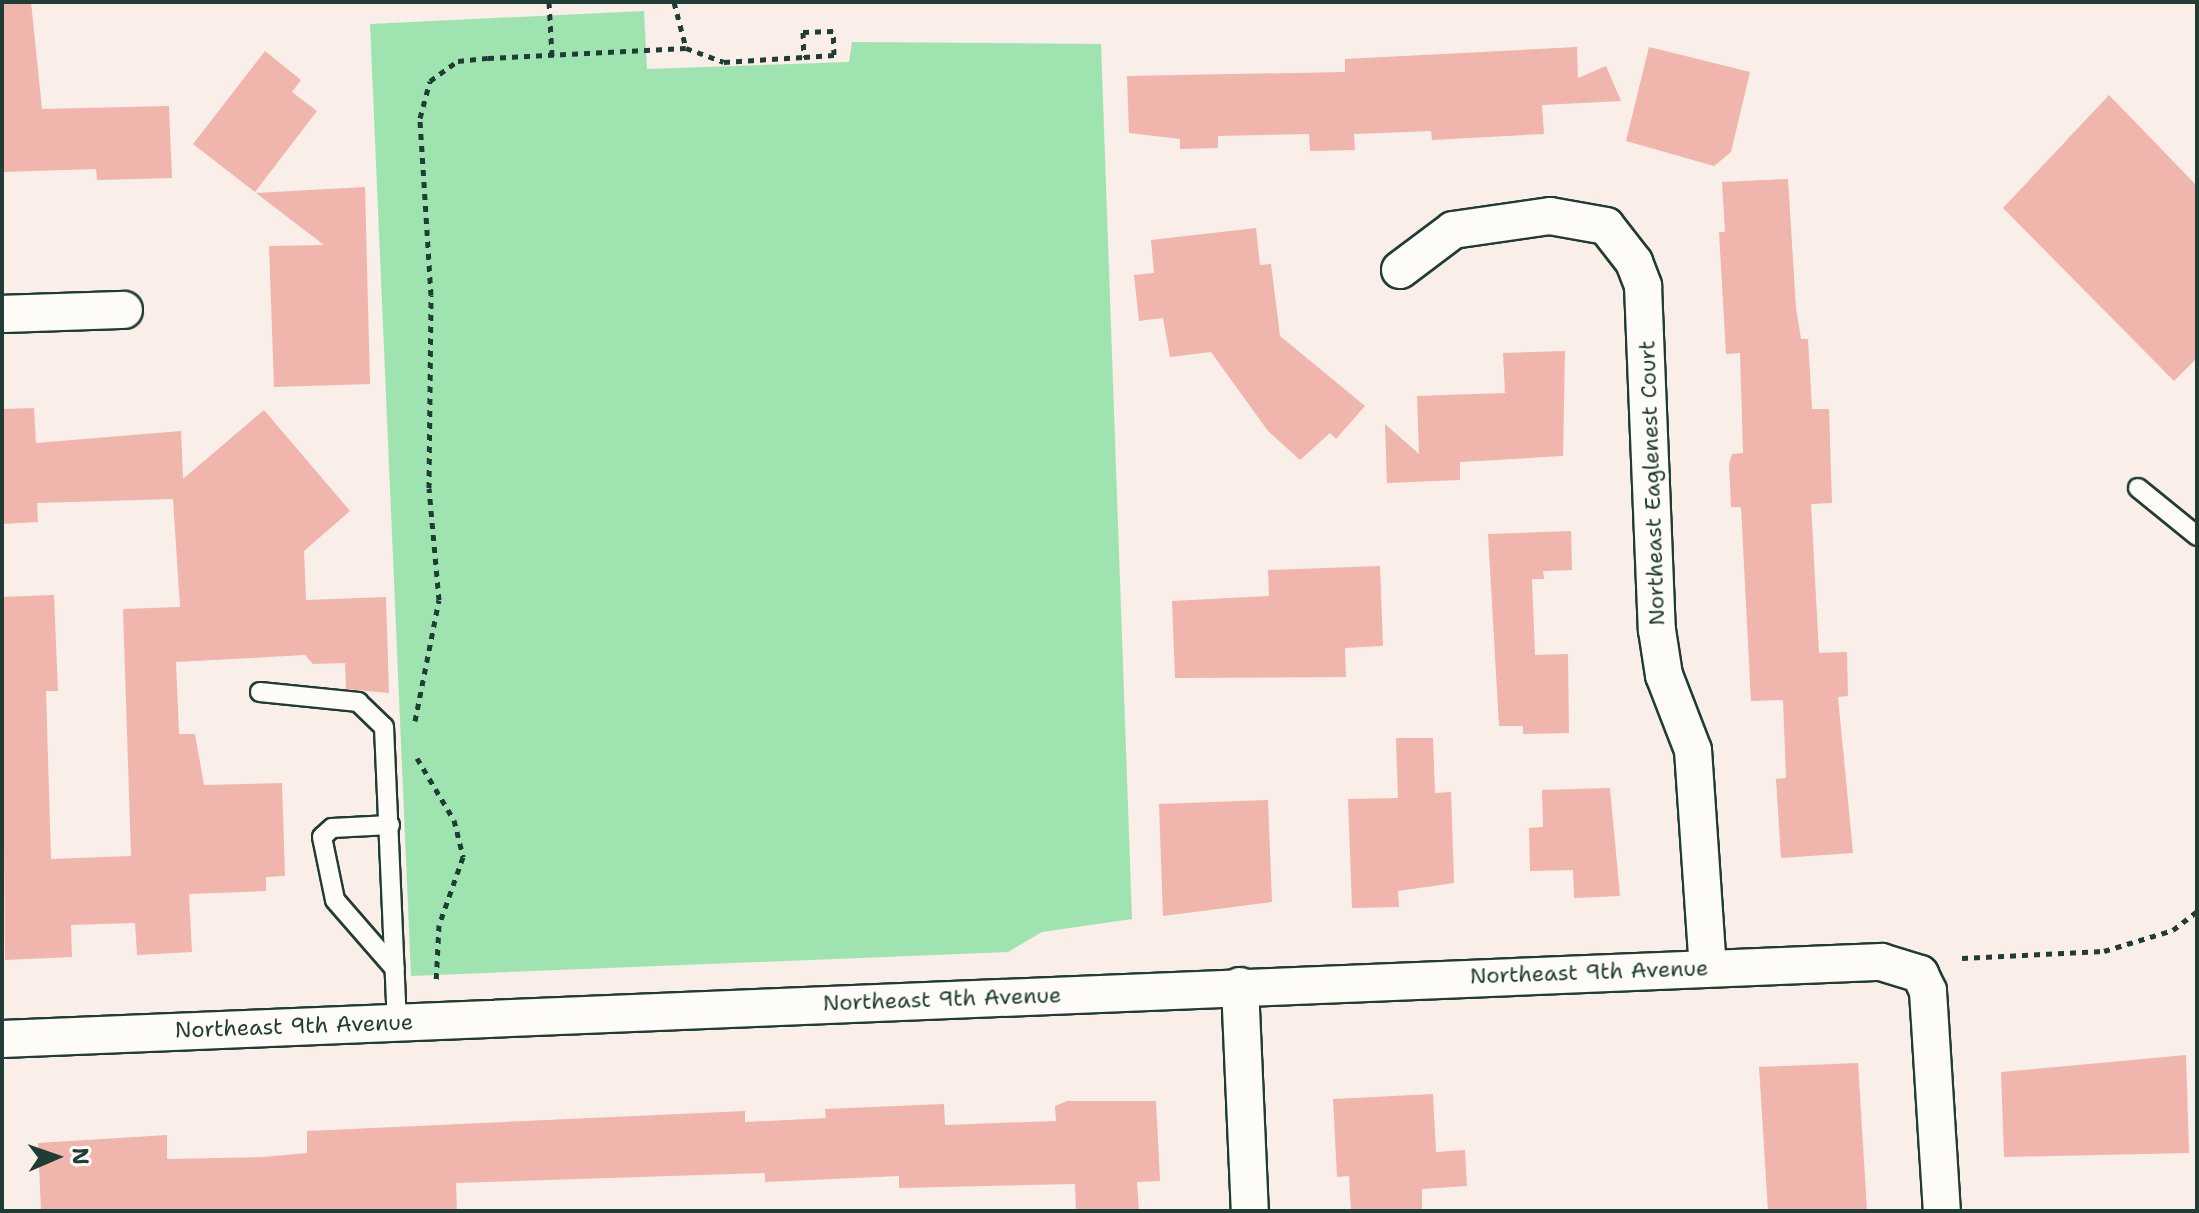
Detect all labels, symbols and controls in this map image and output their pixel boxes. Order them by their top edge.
street label: Northeast Eaglenest Court [1634,340,1670,626]
street label: Northeast 9th Avenue [1469,955,1709,989]
street label: Northeast 9th Avenue [822,982,1062,1016]
street label: Northeast 9th Avenue [174,1009,414,1043]
north arrow [16,1117,96,1197]
text: N [66,1147,95,1165]

